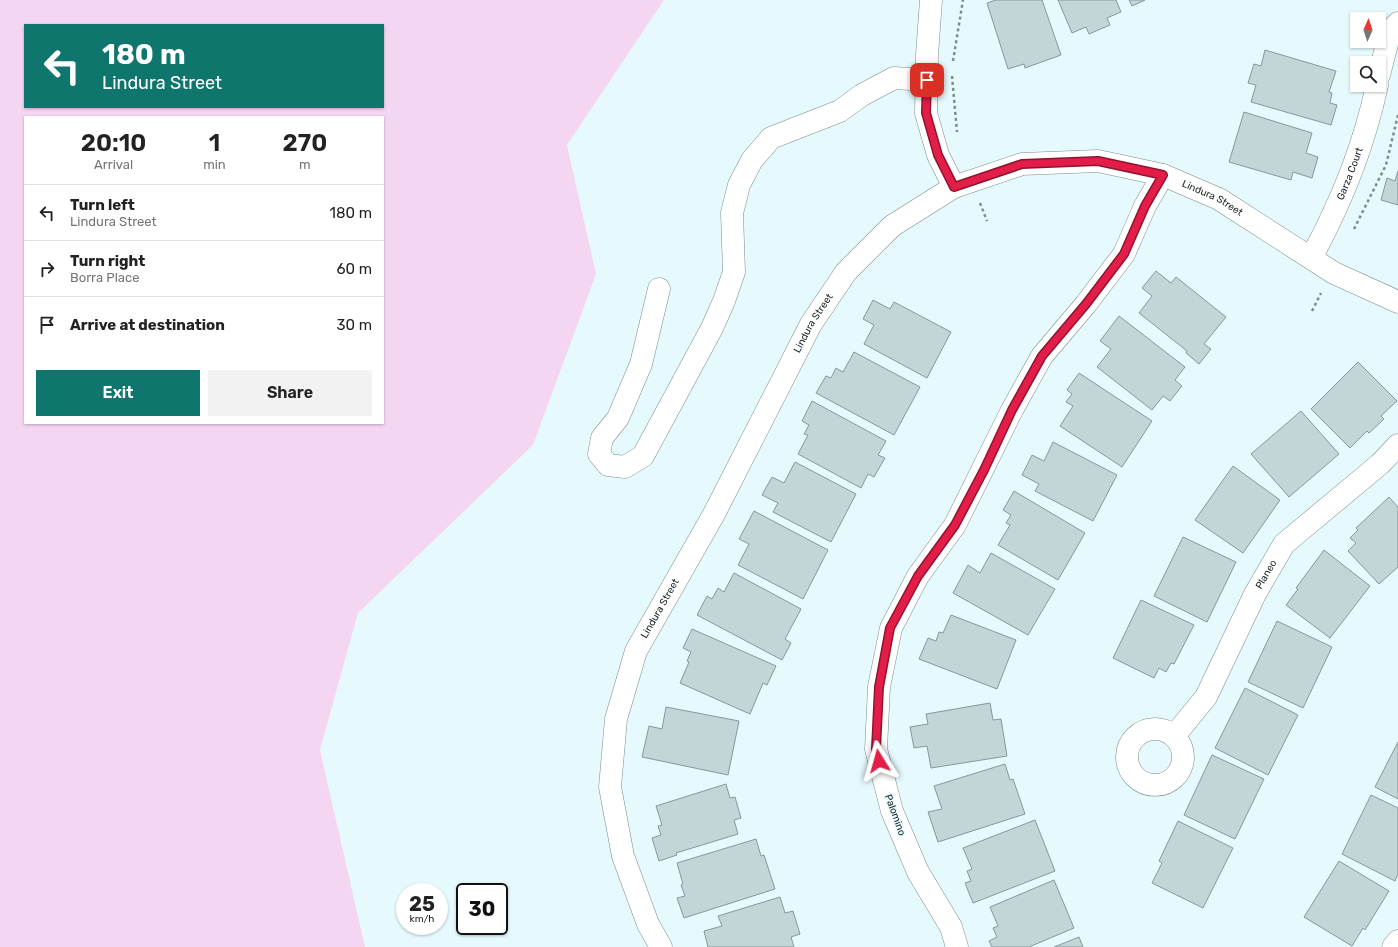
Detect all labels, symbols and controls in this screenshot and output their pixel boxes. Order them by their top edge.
north arrow [1350,12,1386,48]
map controls [1350,12,1386,92]
text: 180 m [102,38,186,71]
icon: left [36,40,88,92]
button: search [1350,56,1386,92]
pin [910,63,944,97]
icon: arrive [916,69,938,91]
text: Lindura Street [102,72,222,94]
text: 20:10 [81,129,146,157]
text: 1 [209,129,220,157]
text: 270 [283,129,327,157]
street label: Garza Court [1334,146,1366,202]
text: Arrival [94,157,133,172]
text: min [203,157,226,172]
text: m [299,157,311,172]
street label: Lindura Street [1180,178,1245,219]
text: Turn left [70,196,135,214]
icon: left [36,202,58,224]
text: 180 m [330,204,372,222]
text: Lindura Street [70,214,157,229]
text: Turn right [70,252,145,270]
icon: right [36,258,58,280]
text: 60 m [336,260,372,278]
text: Borra Place [70,270,139,285]
street label: Lindura Street [791,291,836,355]
icon: arrive [36,314,58,336]
text: Arrive at destination [70,316,225,334]
text: 30 m [336,316,372,334]
button: Exit [36,370,200,416]
button: Share [208,370,372,416]
street label: Planeo [1253,558,1280,591]
street label: Lindura Street [638,577,682,641]
position arrow [858,740,900,782]
street label: Palomino [882,793,908,838]
speed limit sign: 30 [456,883,508,935]
text: 25 [409,892,435,916]
text: km/h [410,913,434,925]

